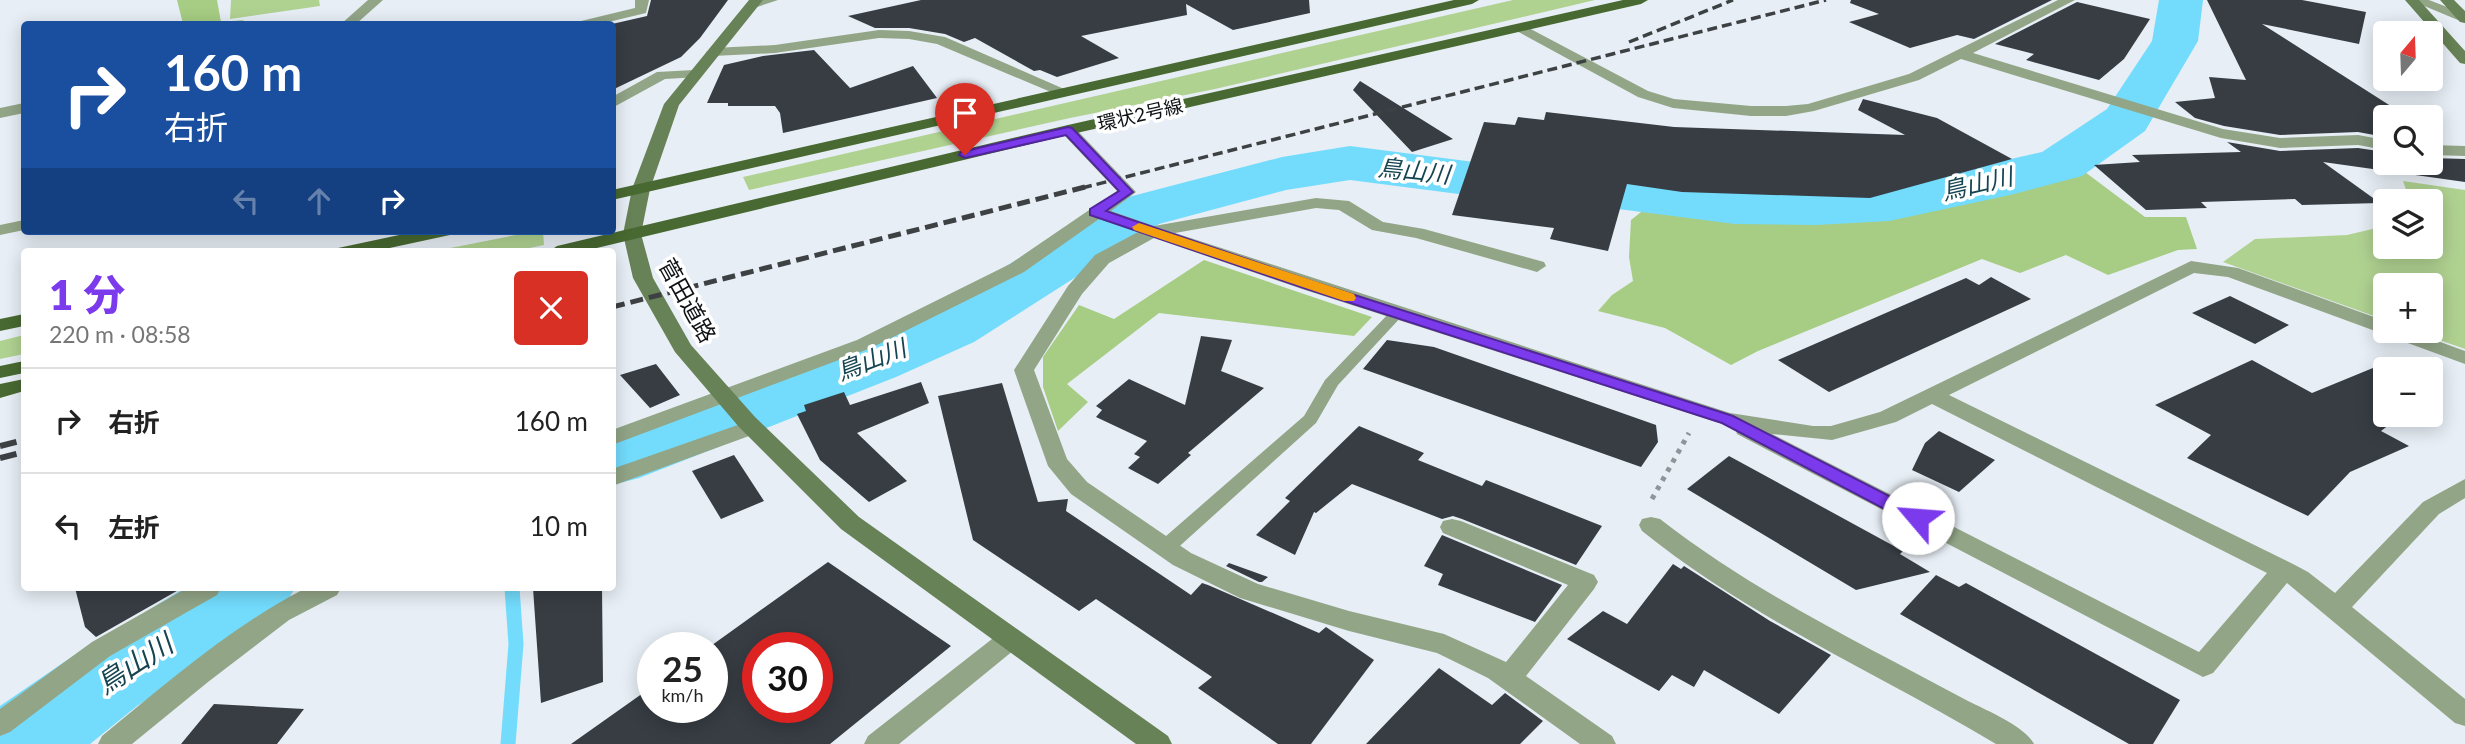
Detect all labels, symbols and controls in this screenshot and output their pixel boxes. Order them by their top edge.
north arrow [2373,21,2443,91]
map controls [2373,21,2443,427]
text: 160 m [164,43,302,101]
icon: right [49,49,140,140]
pin [935,83,995,155]
street label: 環状2号線 [1095,93,1185,135]
icon: arrive [946,94,984,132]
button: search [2373,105,2443,175]
text: 右折 [164,107,228,146]
water label: 鳥山川 [1377,152,1454,188]
water label: 鳥山川 [1939,160,2018,205]
icon: left [227,182,265,220]
icon: ahead [300,182,338,220]
icon: right [373,182,411,220]
button: layers [2373,189,2443,259]
street label: 菅田道路 [653,253,723,347]
text: 1 分 [49,269,125,319]
button: close [514,271,588,345]
button: + [2373,273,2443,343]
text: 220 m · 08:58 [49,320,191,348]
water label: 鳥山川 [832,331,913,385]
button: − [2373,357,2443,427]
icon: right [49,402,87,440]
text: 160 m [515,405,588,437]
text: 右折 [108,406,160,438]
position arrow [1881,481,1955,555]
icon: left [49,507,87,545]
text: 10 m [530,510,588,542]
text: 左折 [108,511,160,543]
water label: 鳥山川 [90,624,181,700]
speed limit sign: 30 [742,632,833,723]
text: 25 [662,647,703,689]
text: km/h [661,684,704,706]

